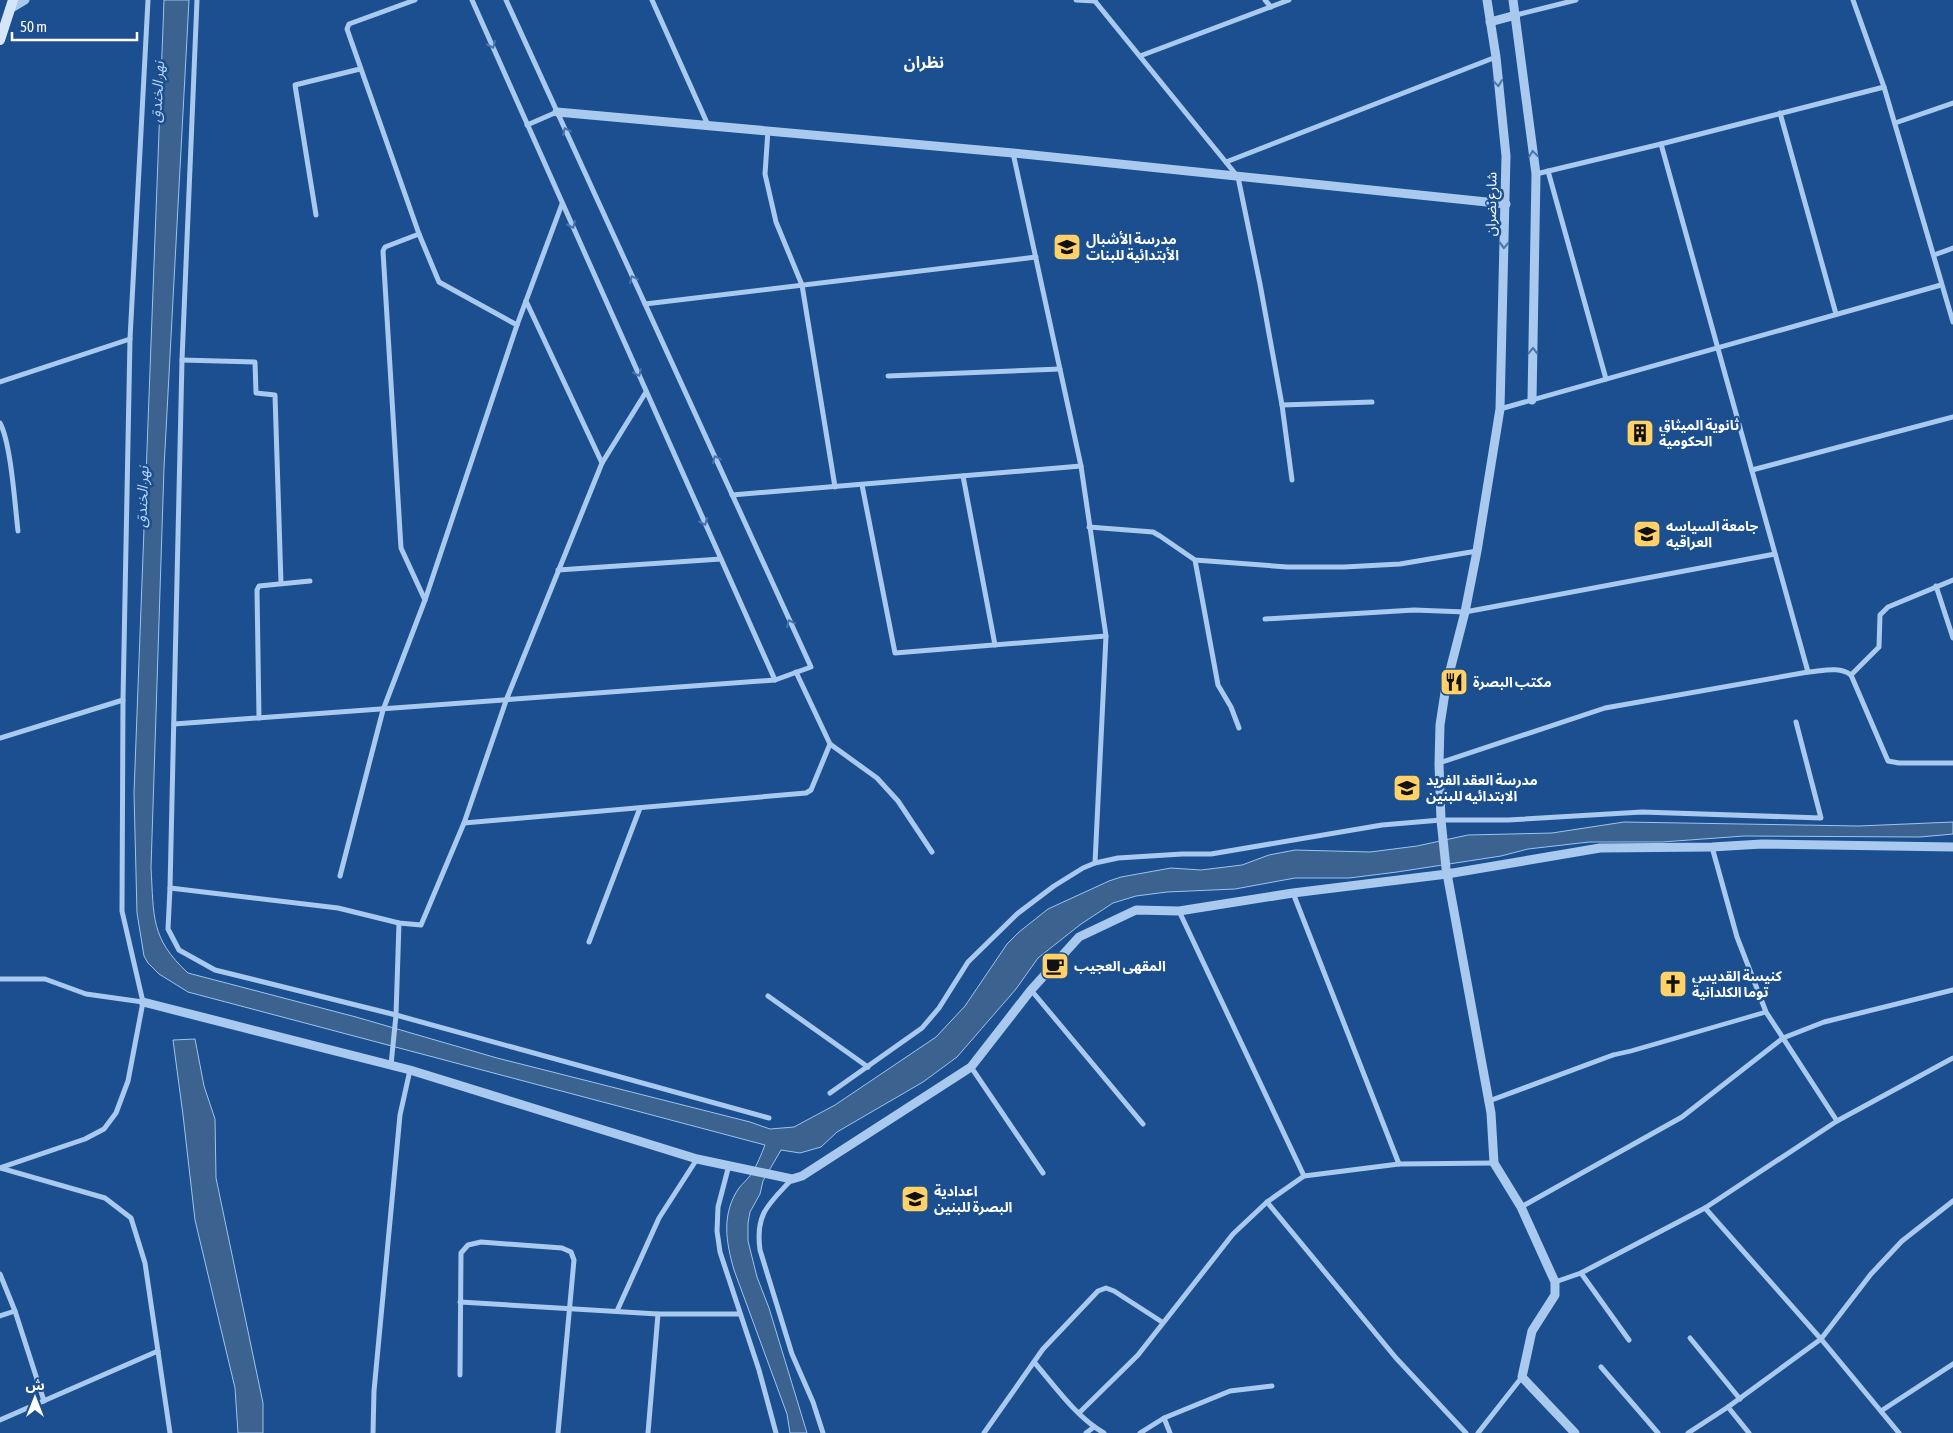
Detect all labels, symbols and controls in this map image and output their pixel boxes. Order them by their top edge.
scale bar [12,10,138,42]
text: 50 m [20,18,47,35]
one-way arrow [485,40,496,49]
district label: نظران [904,53,944,72]
water label: نهر الخندق [147,59,168,123]
one-way arrow [1492,79,1503,87]
one-way arrow [562,128,572,137]
one-way arrow [1528,150,1539,158]
street label: شارع نضران [1482,172,1503,236]
one-way arrow [565,220,576,229]
place label: مدرسة الأشبال الأبتدائية للبنات [1086,231,1179,263]
school or university icon: مدرسة الأشبال الأبتدائية للبنات [1052,232,1082,262]
one-way arrow [1499,241,1510,249]
one-way arrow [629,275,640,284]
one-way arrow [1527,347,1538,355]
one-way arrow [632,368,642,377]
place label: ثانوية الميثاق الحكومية [1659,417,1740,449]
building icon: ثانوية الميثاق الحكومية [1625,418,1655,448]
one-way arrow [711,455,722,464]
water label: نهر الخندق [132,464,153,528]
one-way arrow [698,517,709,526]
place label: جامعة السياسه العراقيه [1666,518,1759,551]
school or university icon: جامعة السياسه العراقيه [1632,519,1662,549]
one-way arrow [786,619,797,628]
restaurant icon: مكتب البصرة [1439,667,1469,697]
place label: مكتب البصرة [1473,674,1552,691]
place label: مدرسة العقد الفريد الابتدائيه للبنين [1426,772,1538,804]
school or university icon: مدرسة العقد الفريد الابتدائيه للبنين [1392,773,1422,803]
cafe icon: المقهى العجيب [1040,951,1070,981]
place label: المقهى العجيب [1074,958,1166,974]
place label: كنيسة القديس توما الكلدانية [1692,968,1783,1000]
church icon: كنيسة القديس توما الكلدانية [1658,969,1688,999]
place label: اعدادية البصرة للبنين [934,1183,1013,1216]
school or university icon: اعدادية البصرة للبنين [900,1184,930,1214]
north arrow [10,1373,60,1423]
text: ش [25,1377,45,1393]

